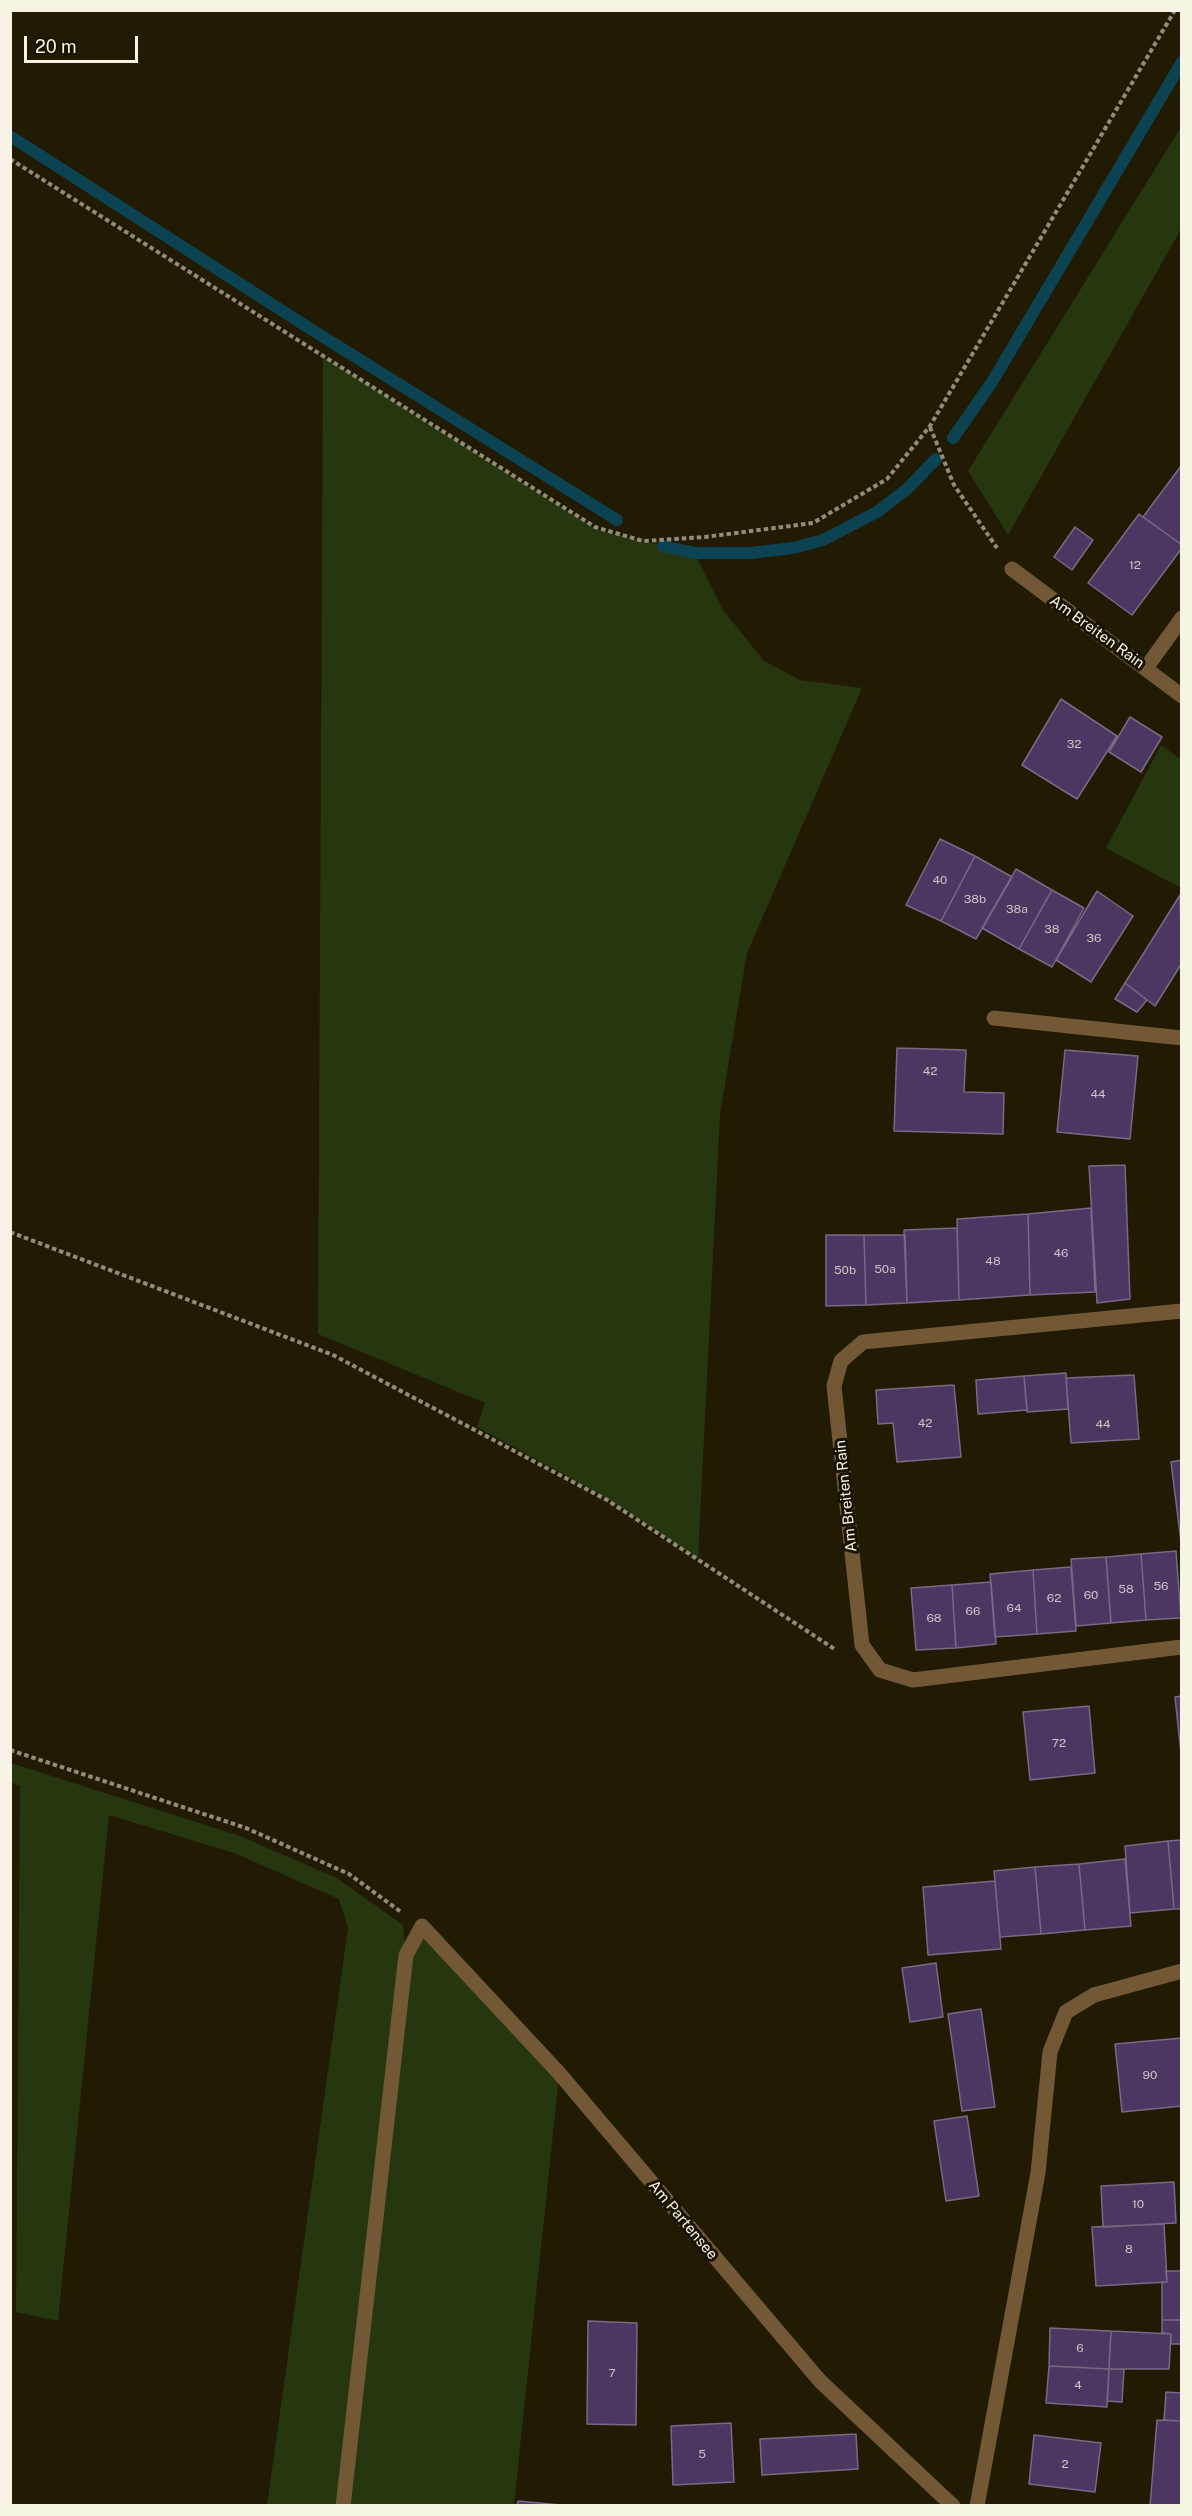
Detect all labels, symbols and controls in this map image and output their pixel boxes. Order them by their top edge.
scale bar [27,24,141,62]
text: 20 m [35,36,77,57]
house number: 12 [1129,558,1141,572]
street label: Am Breiten Rain [1046,592,1148,672]
house number: 32 [1067,737,1081,751]
house number: 40 [933,873,947,887]
house number: 38b [964,892,986,906]
house number: 38a [1006,902,1028,916]
house number: 38 [1044,922,1060,936]
house number: 36 [1087,931,1101,945]
house number: 42 [923,1064,937,1078]
house number: 44 [1090,1087,1106,1101]
house number: 46 [1053,1246,1069,1260]
house number: 48 [985,1254,1001,1268]
house number: 50a [874,1262,896,1276]
house number: 50b [834,1263,856,1277]
house number: 42 [918,1416,932,1430]
house number: 44 [1095,1417,1111,1431]
street label: Am Breiten Rain [831,1439,861,1553]
house number: 56 [1153,1579,1169,1593]
house number: 58 [1118,1582,1134,1596]
house number: 60 [1084,1588,1098,1602]
house number: 62 [1047,1591,1061,1605]
house number: 64 [1007,1601,1021,1615]
house number: 66 [966,1604,980,1618]
house number: 68 [926,1611,942,1625]
house number: 72 [1052,1736,1066,1750]
house number: 90 [1143,2068,1157,2082]
street label: Am Partensee [645,2177,721,2263]
house number: 10 [1132,2197,1144,2211]
house number: 8 [1125,2242,1133,2256]
house number: 6 [1076,2341,1084,2355]
house number: 7 [608,2366,616,2380]
house number: 4 [1074,2378,1082,2392]
house number: 5 [698,2447,706,2461]
house number: 2 [1061,2457,1069,2471]

